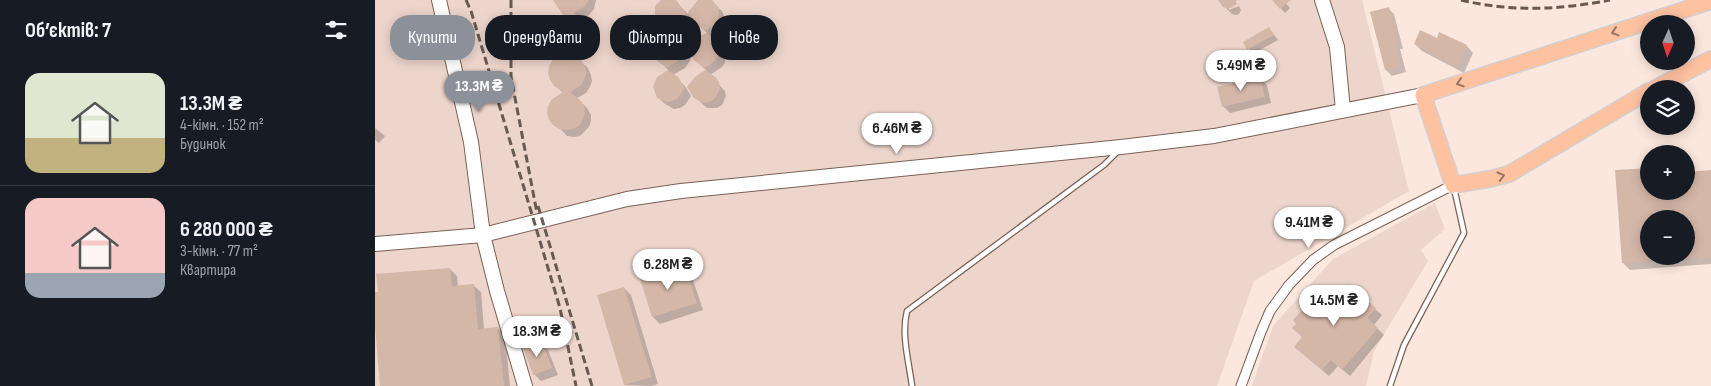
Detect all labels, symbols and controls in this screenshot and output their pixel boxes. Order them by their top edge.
chip: Купити [390,15,475,60]
chip: Орендувати [485,15,600,60]
chip: Фільтри [610,15,701,60]
chip: Нове [711,15,778,60]
north arrow [1640,15,1695,70]
map controls [1640,15,1695,265]
icon: filters [322,16,350,44]
text: Об’єктів: 7 [25,18,111,43]
one-way arrow [1611,27,1619,37]
pin: 5.49M ₴ [1195,49,1287,92]
text: 5.49M ₴ [1216,56,1266,75]
pin: 13.3M ₴ [433,70,525,113]
text: 13.3M ₴ [455,77,503,96]
one-way arrow [1456,77,1465,87]
button: layers [1640,80,1695,135]
text: 13.3M ₴ [180,91,242,116]
icon: home [65,93,125,153]
pin: 6.46M ₴ [851,112,943,155]
text: 4-кімн. · 152 m² [180,116,264,135]
text: 6.46M ₴ [872,119,922,138]
text: Будинок [180,135,226,154]
button: + [1640,145,1695,200]
one-way arrow [1497,171,1505,182]
pin: 9.41M ₴ [1263,206,1355,249]
button: − [1640,210,1695,265]
text: 9.41M ₴ [1285,213,1333,232]
text: 6 280 000 ₴ [180,217,273,242]
icon: home [65,218,125,278]
text: 3-кімн. · 77 m² [180,242,258,261]
pin: 6.28M ₴ [622,248,714,291]
text: 6.28M ₴ [643,255,693,274]
text: Квартира [180,261,236,280]
pin: 14.5M ₴ [1288,284,1380,327]
text: 14.5M ₴ [1310,291,1358,310]
pin: 18.3M ₴ [491,316,583,358]
text: 18.3M ₴ [513,322,561,341]

